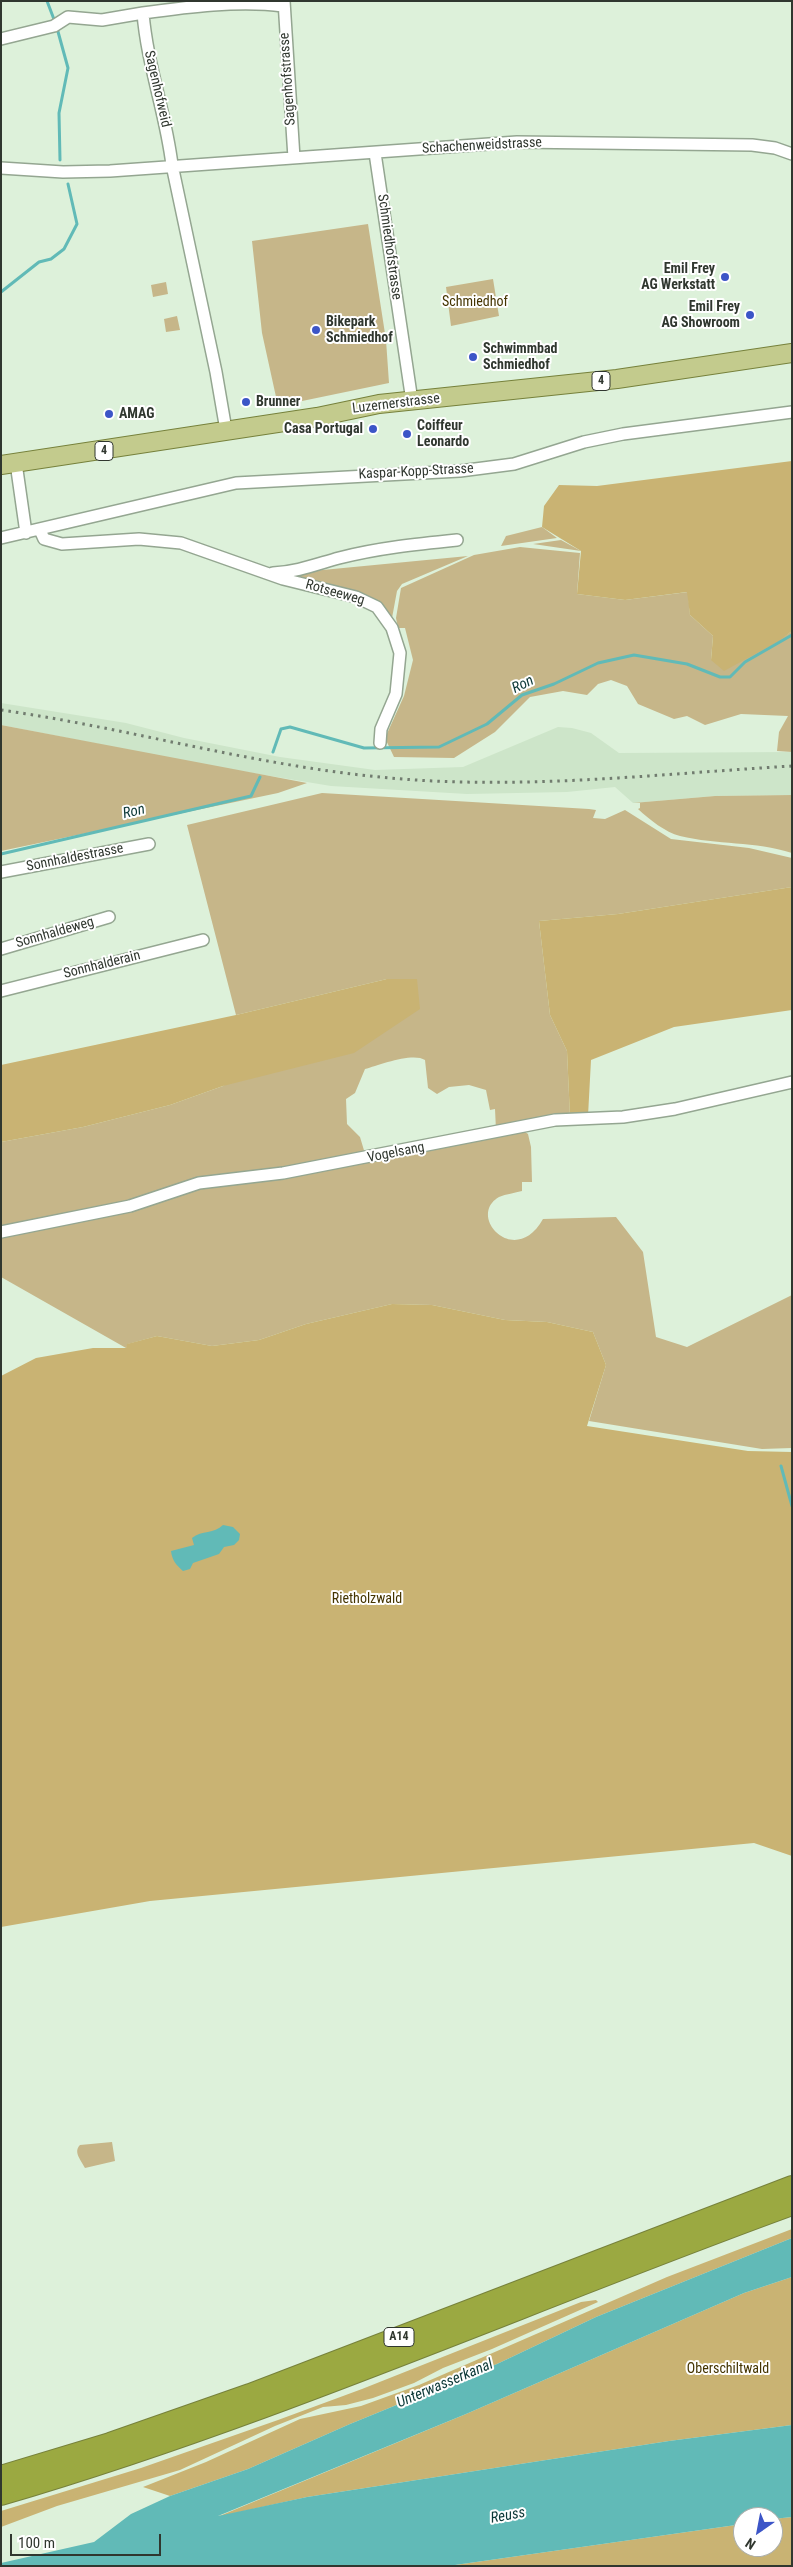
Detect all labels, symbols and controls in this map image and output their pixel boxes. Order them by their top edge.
street label: Sagenhofstrasse [276,32,300,126]
street label: Sagenhofweid [140,49,174,129]
street label: Schachenweidstrasse [422,134,542,158]
street label: Schmiedhofstrasse [373,193,405,301]
place label: Emil Frey AG Werkstatt [641,261,715,294]
marker: Emil Frey AG Werkstatt [719,271,731,283]
park label: Schmiedhof [442,294,508,310]
place label: Emil Frey AG Showroom [661,299,740,332]
marker: Emil Frey AG Showroom [744,309,756,321]
place label: Bikepark Schmiedhof [326,314,393,347]
marker: Bikepark Schmiedhof [310,324,322,336]
place label: Schwimmbad Schmiedhof [483,341,558,374]
marker: Schwimmbad Schmiedhof [467,351,479,363]
road number: 4 [592,372,610,391]
street label: Luzernerstrasse [351,390,441,418]
place label: Brunner [256,394,300,410]
marker: Brunner [240,396,252,408]
place label: AMAG [119,406,155,422]
marker: AMAG [103,408,115,420]
place label: Coiffeur Leonardo [417,418,469,451]
place label: Casa Portugal [284,421,363,437]
marker: Casa Portugal [367,423,379,435]
marker: Coiffeur Leonardo [401,428,413,440]
road number: 4 [95,442,113,461]
street label: Kaspar-Kopp-Strasse [358,461,474,483]
street label: Rotseeweg [304,577,366,609]
water label: Ron [509,672,537,698]
water label: Ron [121,801,147,823]
street label: Sonnhaldestrasse [25,840,125,876]
street label: Sonnhaldeweg [14,914,96,952]
street label: Sonnhalderain [62,947,142,983]
street label: Vogelsang [366,1139,426,1167]
park label: Rietholzwald [332,1591,402,1607]
road number: A14 [384,2328,414,2346]
water label: Unterwasserkanal [394,2356,496,2412]
park label: Oberschiltwald [687,2361,769,2377]
water label: Reuss [489,2504,527,2528]
north arrow [733,2507,783,2557]
scale bar [12,2524,164,2556]
text: 100 m [18,2534,55,2552]
text: N [742,2535,758,2553]

